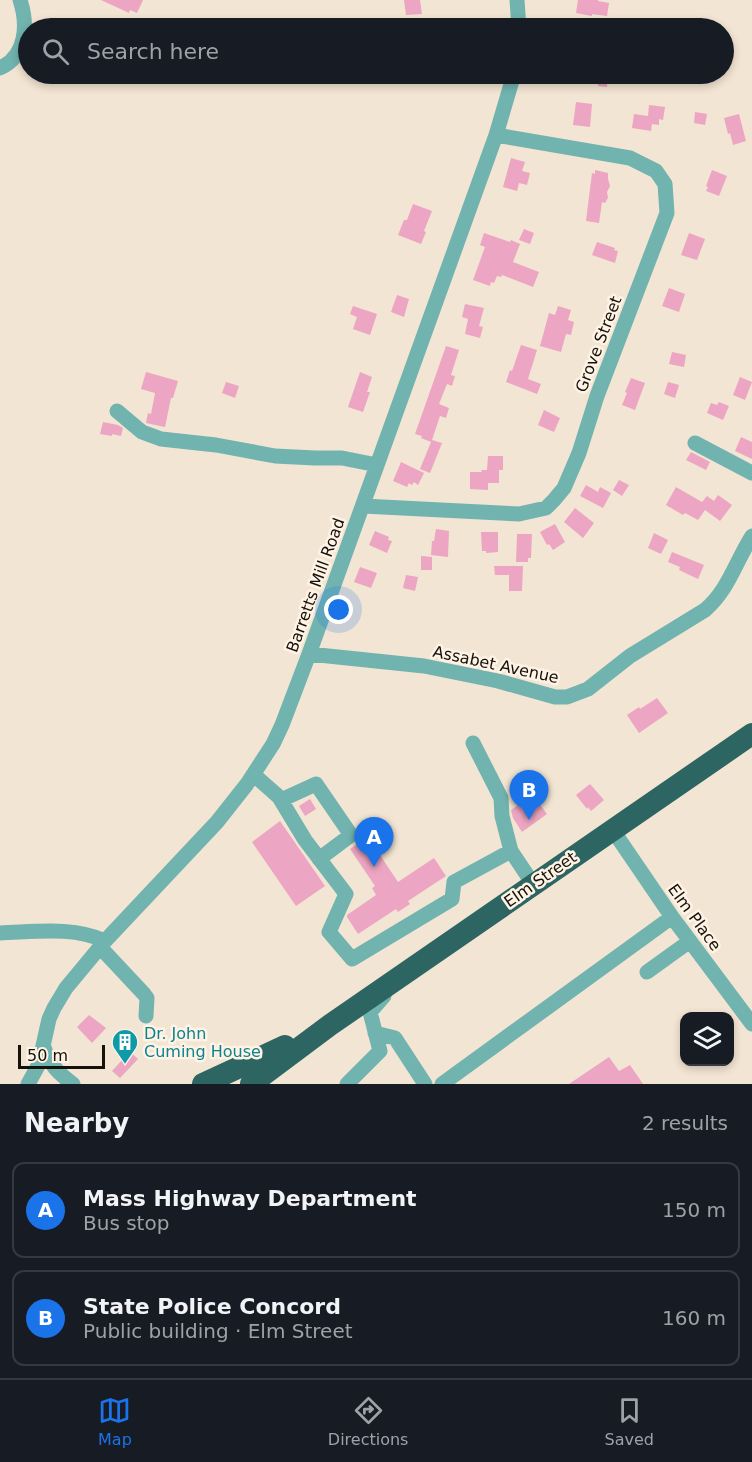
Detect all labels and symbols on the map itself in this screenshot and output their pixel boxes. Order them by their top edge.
street label: Grove Street [571,293,626,395]
street label: Barretts Mill Road [282,515,349,655]
your location [324,595,353,624]
street label: Assabet Avenue [431,642,561,687]
pin: B [510,770,548,820]
pin: A [354,818,394,867]
street label: Elm Street [500,848,580,911]
street label: Elm Place [664,880,725,954]
place label: Dr. John Cuming House [144,1024,261,1061]
building icon: Dr. John Cuming House [110,1027,140,1065]
scale bar [18,1042,105,1070]

